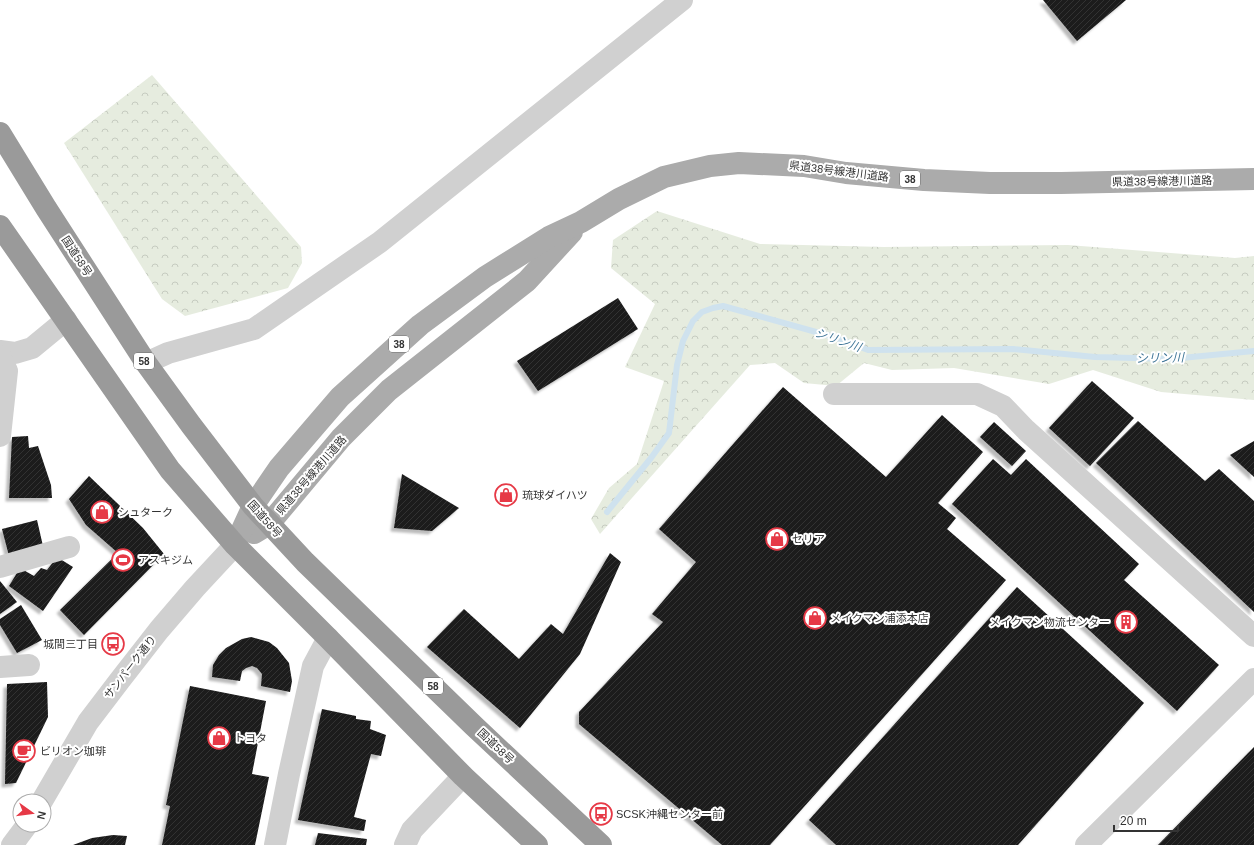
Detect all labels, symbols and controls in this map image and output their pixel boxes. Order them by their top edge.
street label: 県道38号線港川道路 [789,159,889,183]
road number: 38 [900,171,920,187]
street label: 県道38号線港川道路 [1112,174,1212,188]
street label: 国道58号 [60,234,94,278]
water label: シリン川 [813,326,865,355]
road number: 38 [389,336,409,352]
water label: シリン川 [1136,351,1186,365]
road number: 58 [134,353,154,369]
street label: 県道38号線港川道路 [274,433,348,517]
shop icon: 琉球ダイハツ [493,482,519,508]
place label: 琉球ダイハツ [522,489,588,501]
street label: 国道58号 [245,498,285,540]
shop icon: シュターク [89,499,115,525]
place label: シュターク [118,506,173,518]
shop icon: セリア [764,526,790,552]
place label: セリア [792,533,825,545]
sports icon: アスキジム [110,547,136,573]
place label: アスキジム [138,554,193,566]
shop icon: メイクマン浦添本店 [802,605,828,631]
building icon: メイクマン物流センター [1113,609,1139,635]
place label: メイクマン浦添本店 [830,612,929,624]
place label: メイクマン物流センター [989,616,1110,628]
bus stop icon: 城間三丁目 [100,631,126,657]
street label: サンパーク通り [102,633,158,701]
place label: 城間三丁目 [43,638,98,650]
road number: 58 [423,678,443,694]
shop icon: トヨタ [206,725,232,751]
street label: 国道58号 [475,726,517,766]
place label: トヨタ [234,732,267,744]
cafe icon: ビリオン珈琲 [11,738,37,764]
place label: ビリオン珈琲 [40,745,106,757]
north arrow [12,793,52,833]
bus stop icon: SCSK沖縄センター前 [588,801,614,827]
scale bar [1114,807,1178,833]
place label: SCSK沖縄センター前 [616,808,723,820]
text: N [35,810,48,821]
text: 20 m [1120,814,1147,828]

